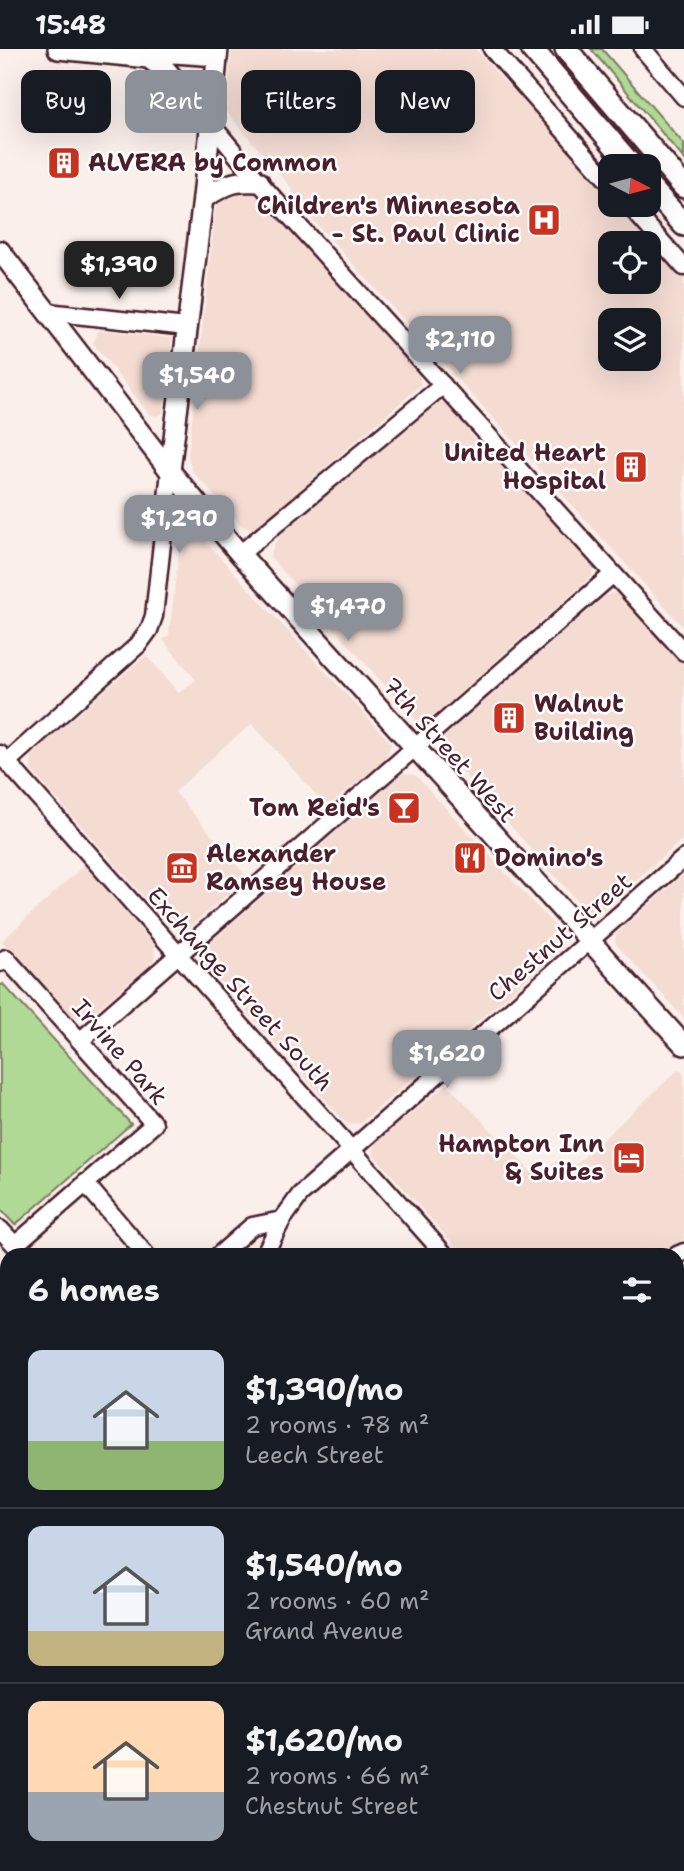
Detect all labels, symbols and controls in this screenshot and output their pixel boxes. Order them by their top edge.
text: 15:48 [35,7,106,42]
chip: Buy [21,70,111,133]
chip: Rent [125,70,227,133]
chip: Filters [241,70,361,133]
chip: New [375,70,475,133]
building icon: ALVERA by Common [45,144,83,182]
place label: ALVERA by Common [88,147,337,179]
north arrow [598,154,662,217]
map controls [598,154,661,371]
place label: Children's Minnesota - St. Paul Clinic [257,190,521,250]
hospital icon: Children's Minnesota - St. Paul Clinic [525,201,563,239]
button: locate [598,231,661,294]
pin: $1,390 [62,241,176,301]
text: $1,390 [80,249,158,279]
button: layers [598,308,661,371]
pin: $2,110 [403,317,517,376]
text: $2,110 [424,324,496,354]
pin: $1,540 [140,353,254,412]
text: $1,540 [158,360,236,390]
place label: United Heart Hospital [444,437,606,497]
building icon: United Heart Hospital [612,448,650,486]
pin: $1,290 [122,496,236,555]
text: $1,290 [140,503,218,533]
pin: $1,470 [291,583,405,643]
text: $1,470 [310,591,386,621]
street label: 7th Street West [375,670,523,830]
place label: Walnut Building [534,688,634,748]
building icon: Walnut Building [490,699,528,737]
bar icon: Tom Reid's [385,789,423,827]
place label: Tom Reid's [249,792,380,824]
place label: Alexander Ramsey House [206,838,386,898]
restaurant icon: Domino's [451,839,489,877]
place label: Domino's [494,842,604,874]
museum icon: Alexander Ramsey House [163,849,201,887]
street label: Chestnut Street [481,865,639,1009]
street label: Exchange Street South [140,880,340,1098]
street label: Irvine Park [65,992,175,1112]
pin: $1,620 [390,1031,504,1090]
text: $1,620 [408,1038,486,1068]
place label: Hampton Inn & Suites [438,1128,604,1188]
hotel icon: Hampton Inn & Suites [610,1139,648,1177]
text: 6 homes [28,1270,160,1311]
icon: filters [618,1271,656,1309]
text: $1,390/mo [245,1369,404,1410]
icon: home [84,1378,168,1462]
text: 2 rooms · 78 m² [245,1410,429,1440]
text: Leech Street [245,1440,384,1470]
text: $1,540/mo [245,1545,403,1586]
icon: home [84,1554,168,1638]
text: 2 rooms · 60 m² [245,1586,430,1616]
text: Grand Avenue [245,1616,404,1646]
text: $1,620/mo [245,1720,403,1761]
icon: home [84,1729,168,1813]
text: 2 rooms · 66 m² [245,1761,430,1791]
text: Chestnut Street [245,1791,419,1821]

